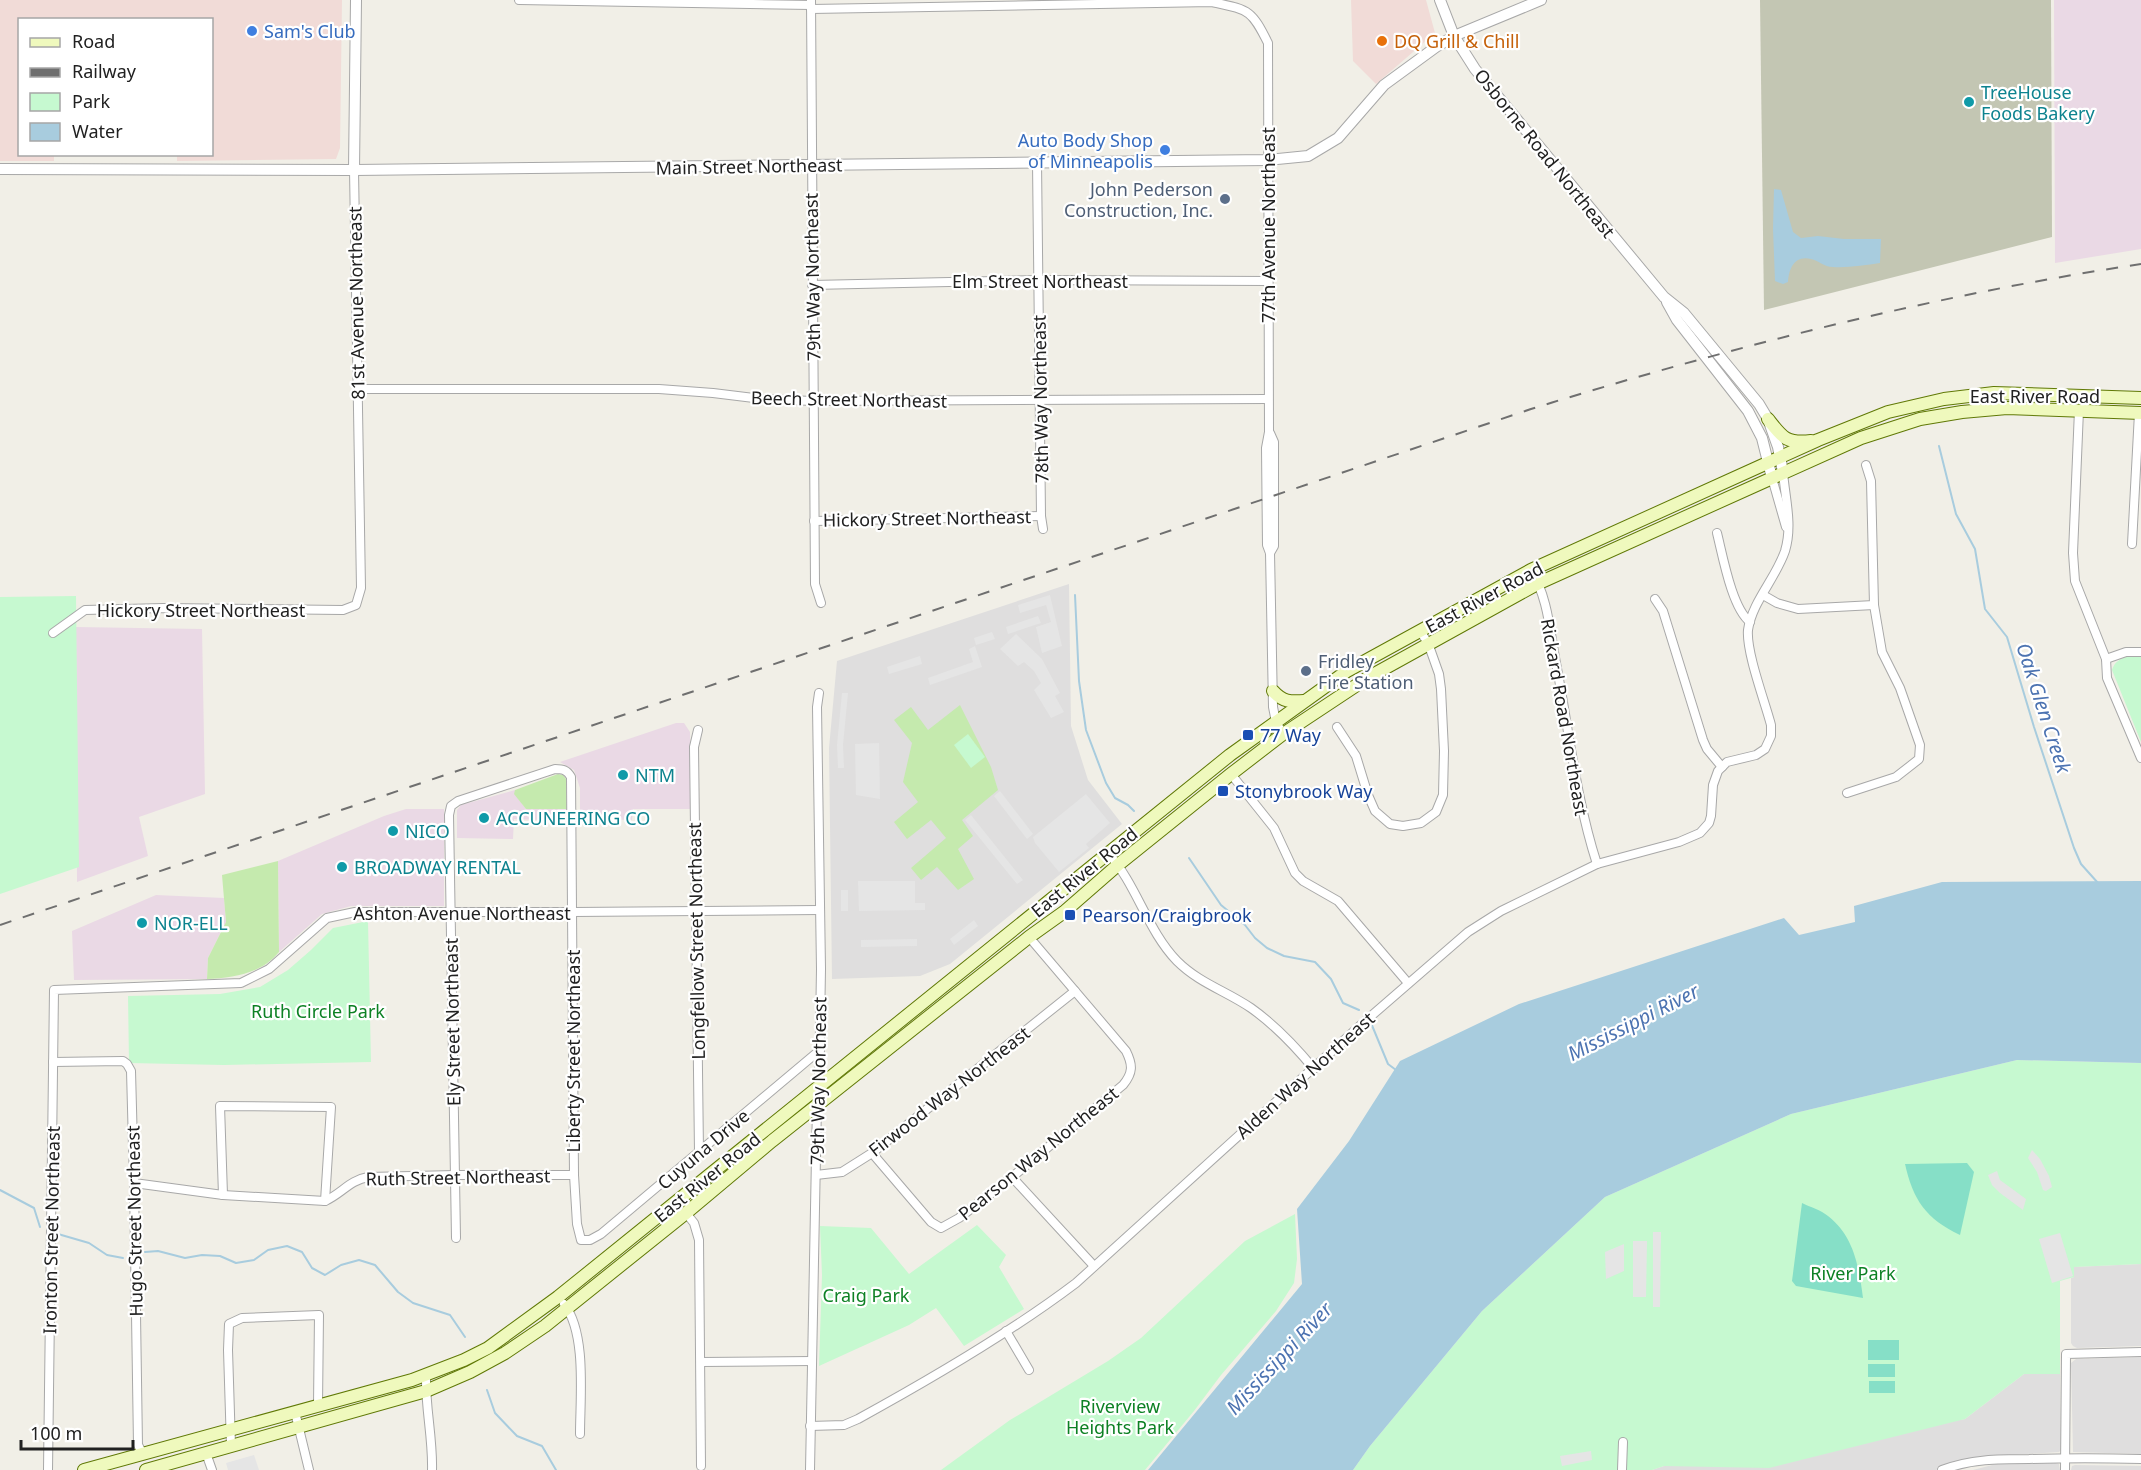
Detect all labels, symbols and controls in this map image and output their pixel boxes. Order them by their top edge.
legend [18,18,213,156]
place label: Sam's Club [264,19,356,43]
marker: Sam's Club [245,24,259,38]
text: Road [72,29,115,53]
place label: DQ Grill & Chill [1394,29,1519,53]
marker: DQ Grill & Chill [1375,34,1389,48]
text: Railway [72,59,137,83]
street label: Osborne Road Northeast [1469,63,1621,243]
place label: TreeHouse Foods Bakery [1981,80,2095,125]
text: Park [72,89,110,113]
marker: TreeHouse Foods Bakery [1962,95,1976,109]
text: Water [72,119,123,143]
street label: 77th Avenue Northeast [1256,127,1280,323]
place label: Auto Body Shop of Minneapolis [1018,128,1153,173]
marker: Auto Body Shop of Minneapolis [1158,143,1172,157]
street label: Main Street Northeast [655,152,843,180]
place label: John Pederson Construction, Inc. [1064,177,1213,222]
street label: 79th Way Northeast [799,192,825,361]
marker: John Pederson Construction, Inc. [1218,192,1232,206]
street label: 81st Avenue Northeast [342,206,370,400]
street label: Elm Street Northeast [952,269,1129,293]
street label: 78th Way Northeast [1027,314,1053,483]
street label: East River Road [1970,384,2100,408]
street label: Beech Street Northeast [751,385,948,413]
street label: Hickory Street Northeast [823,504,1032,532]
street label: East River Road [1421,556,1547,638]
street label: Hickory Street Northeast [97,598,306,622]
street label: Rickard Road Northeast [1536,616,1594,818]
water label: Oak Glen Creek [2010,639,2078,778]
place label: Fridley Fire Station [1318,649,1414,694]
marker: Fridley Fire Station [1299,664,1313,678]
place label: 77 Way [1260,723,1322,747]
marker: 77 Way [1241,728,1255,742]
place label: NTM [635,763,675,787]
marker: NTM [616,768,630,782]
place label: Stonybrook Way [1235,779,1373,803]
marker: Stonybrook Way [1216,784,1230,798]
place label: ACCUNEERING CO [496,806,650,830]
marker: ACCUNEERING CO [477,811,491,825]
place label: NICO [405,819,450,843]
street label: Longfellow Street Northeast [682,822,710,1060]
street label: East River Road [1026,822,1142,922]
marker: NICO [386,824,400,838]
place label: BROADWAY RENTAL [354,855,521,879]
marker: BROADWAY RENTAL [335,860,349,874]
street label: Ashton Avenue Northeast [353,901,571,925]
place label: Pearson/Craigbrook [1082,903,1252,927]
marker: Pearson/Craigbrook [1063,908,1077,922]
place label: NOR-ELL [154,911,228,935]
marker: NOR-ELL [135,916,149,930]
street label: Ely Street Northeast [439,937,465,1106]
street label: Liberty Street Northeast [561,949,585,1153]
water label: Mississippi River [1563,977,1704,1067]
street label: 79th Way Northeast [805,996,831,1165]
park label: Ruth Circle Park [251,999,385,1023]
street label: Alden Way Northeast [1231,1006,1380,1144]
street label: Firwood Way Northeast [863,1020,1035,1162]
street label: Pearson Way Northeast [953,1081,1123,1225]
street label: Cuyuna Drive [652,1103,754,1195]
street label: Ironton Street Northeast [37,1125,65,1334]
street label: Hugo Street Northeast [120,1125,148,1317]
street label: East River Road [649,1127,765,1227]
street label: Ruth Street Northeast [366,1163,551,1191]
park label: River Park [1810,1261,1896,1285]
park label: Craig Park [823,1283,910,1307]
water label: Mississippi River [1220,1295,1339,1420]
park label: Riverview Heights Park [1066,1394,1174,1439]
scale bar [21,1413,134,1451]
text: 100 m [30,1421,82,1445]

